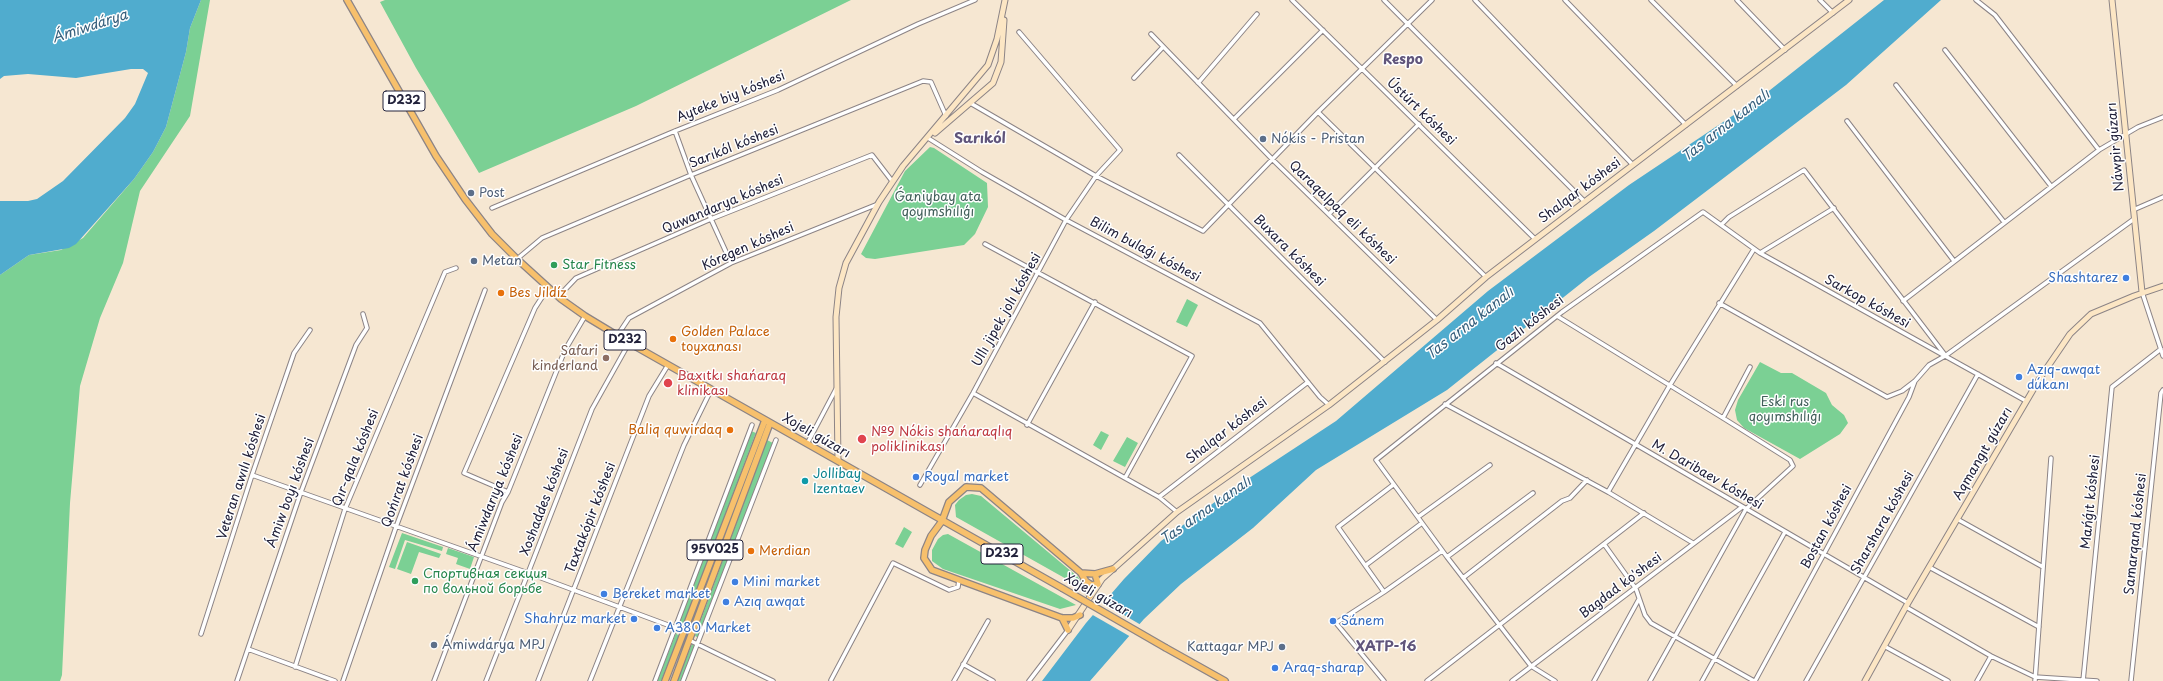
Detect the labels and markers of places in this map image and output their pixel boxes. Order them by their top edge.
place label: Nókis - Pristan [1271,131,1365,147]
marker: Nókis - Pristan [1258,134,1268,144]
place label: Post [479,185,505,201]
marker: Post [466,188,476,198]
place label: Metan [482,253,522,269]
marker: Metan [469,256,479,266]
place label: Star Fitness [562,257,636,273]
marker: Star Fitness [549,260,559,270]
place label: Shashtarez [2048,270,2118,286]
marker: Shashtarez [2121,273,2131,283]
place label: Bes Jildíz [509,285,567,301]
marker: Bes Jildíz [496,288,506,298]
place label: Golden Palace toyxanası [681,324,770,355]
marker: Golden Palace toyxanası [668,334,678,344]
place label: Safari kinderland [532,343,598,374]
marker: Safari kinderland [601,353,611,363]
place label: Azıq-awqat dúkanı [2027,362,2100,393]
place label: Baxıtkı shańaraq klinikası [677,368,786,399]
marker: Azıq-awqat dúkanı [2014,372,2024,382]
marker: Baxıtkı shańaraq klinikası [662,377,674,389]
place label: Baliq quwirdaq [628,422,722,438]
place label: №9 Nókis shańaraqlıq poliklinikası [871,424,1012,455]
marker: Baliq quwirdaq [725,425,735,435]
marker: №9 Nókis shańaraqlıq poliklinikası [856,433,868,445]
place label: Jollibay Izentaev [813,466,865,497]
place label: Royal market [924,469,1009,485]
marker: Royal market [911,472,921,482]
marker: Jollibay Izentaev [800,476,810,486]
place label: Merdian [759,543,811,559]
marker: Merdian [746,546,756,556]
place label: Спортивная секция по вольной борьбе [423,566,548,597]
place label: Mini market [743,574,820,590]
marker: Спортивная секция по вольной борьбе [410,576,420,586]
marker: Mini market [730,577,740,587]
place label: Bereket market [612,586,710,602]
marker: Bereket market [599,589,609,599]
place label: Azıq awqat [734,594,805,610]
marker: Azıq awqat [721,597,731,607]
place label: Shahruz market [524,611,626,627]
place label: Sánem [1341,613,1384,629]
marker: Shahruz market [629,614,639,624]
marker: Sánem [1328,616,1338,626]
place label: A380 Market [665,620,751,636]
marker: A380 Market [652,623,662,633]
place label: Ámiwdárya MPJ [442,637,546,653]
place label: Kattagar MPJ [1187,639,1274,655]
marker: Ámiwdárya MPJ [429,640,439,650]
marker: Kattagar MPJ [1277,642,1287,652]
place label: Araq-sharap [1283,660,1364,676]
marker: Araq-sharap [1270,663,1280,673]

